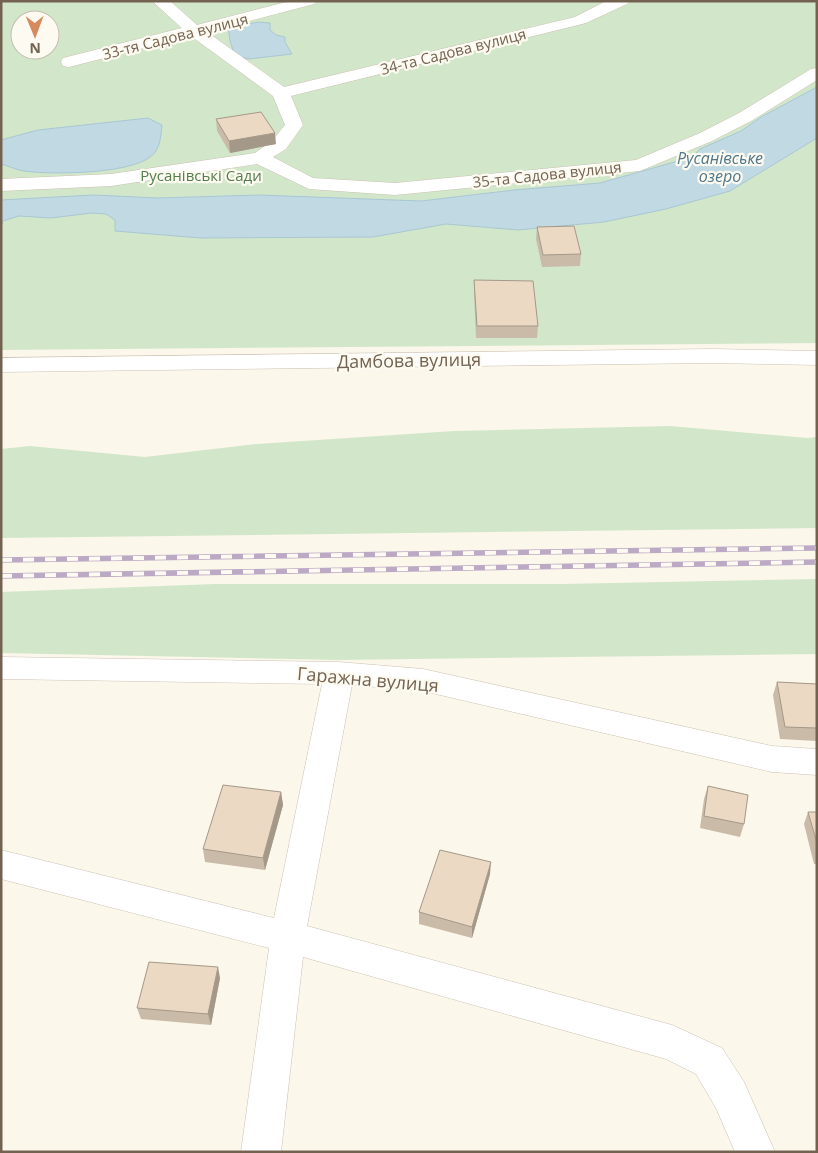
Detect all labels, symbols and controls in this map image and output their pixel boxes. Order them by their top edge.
street label: 33-тя Садова вулиця [100,8,250,64]
north arrow [10,10,60,60]
street label: 34-та Садова вулиця [378,23,528,79]
text: N [29,39,41,58]
water label: Русанівське озеро [677,147,763,187]
street label: 35-та Садова вулиця [472,156,622,192]
park label: Русанівські Сади [140,165,262,185]
street label: Дамбова вулиця [337,347,481,373]
street label: Гаражна вулиця [296,661,440,697]

